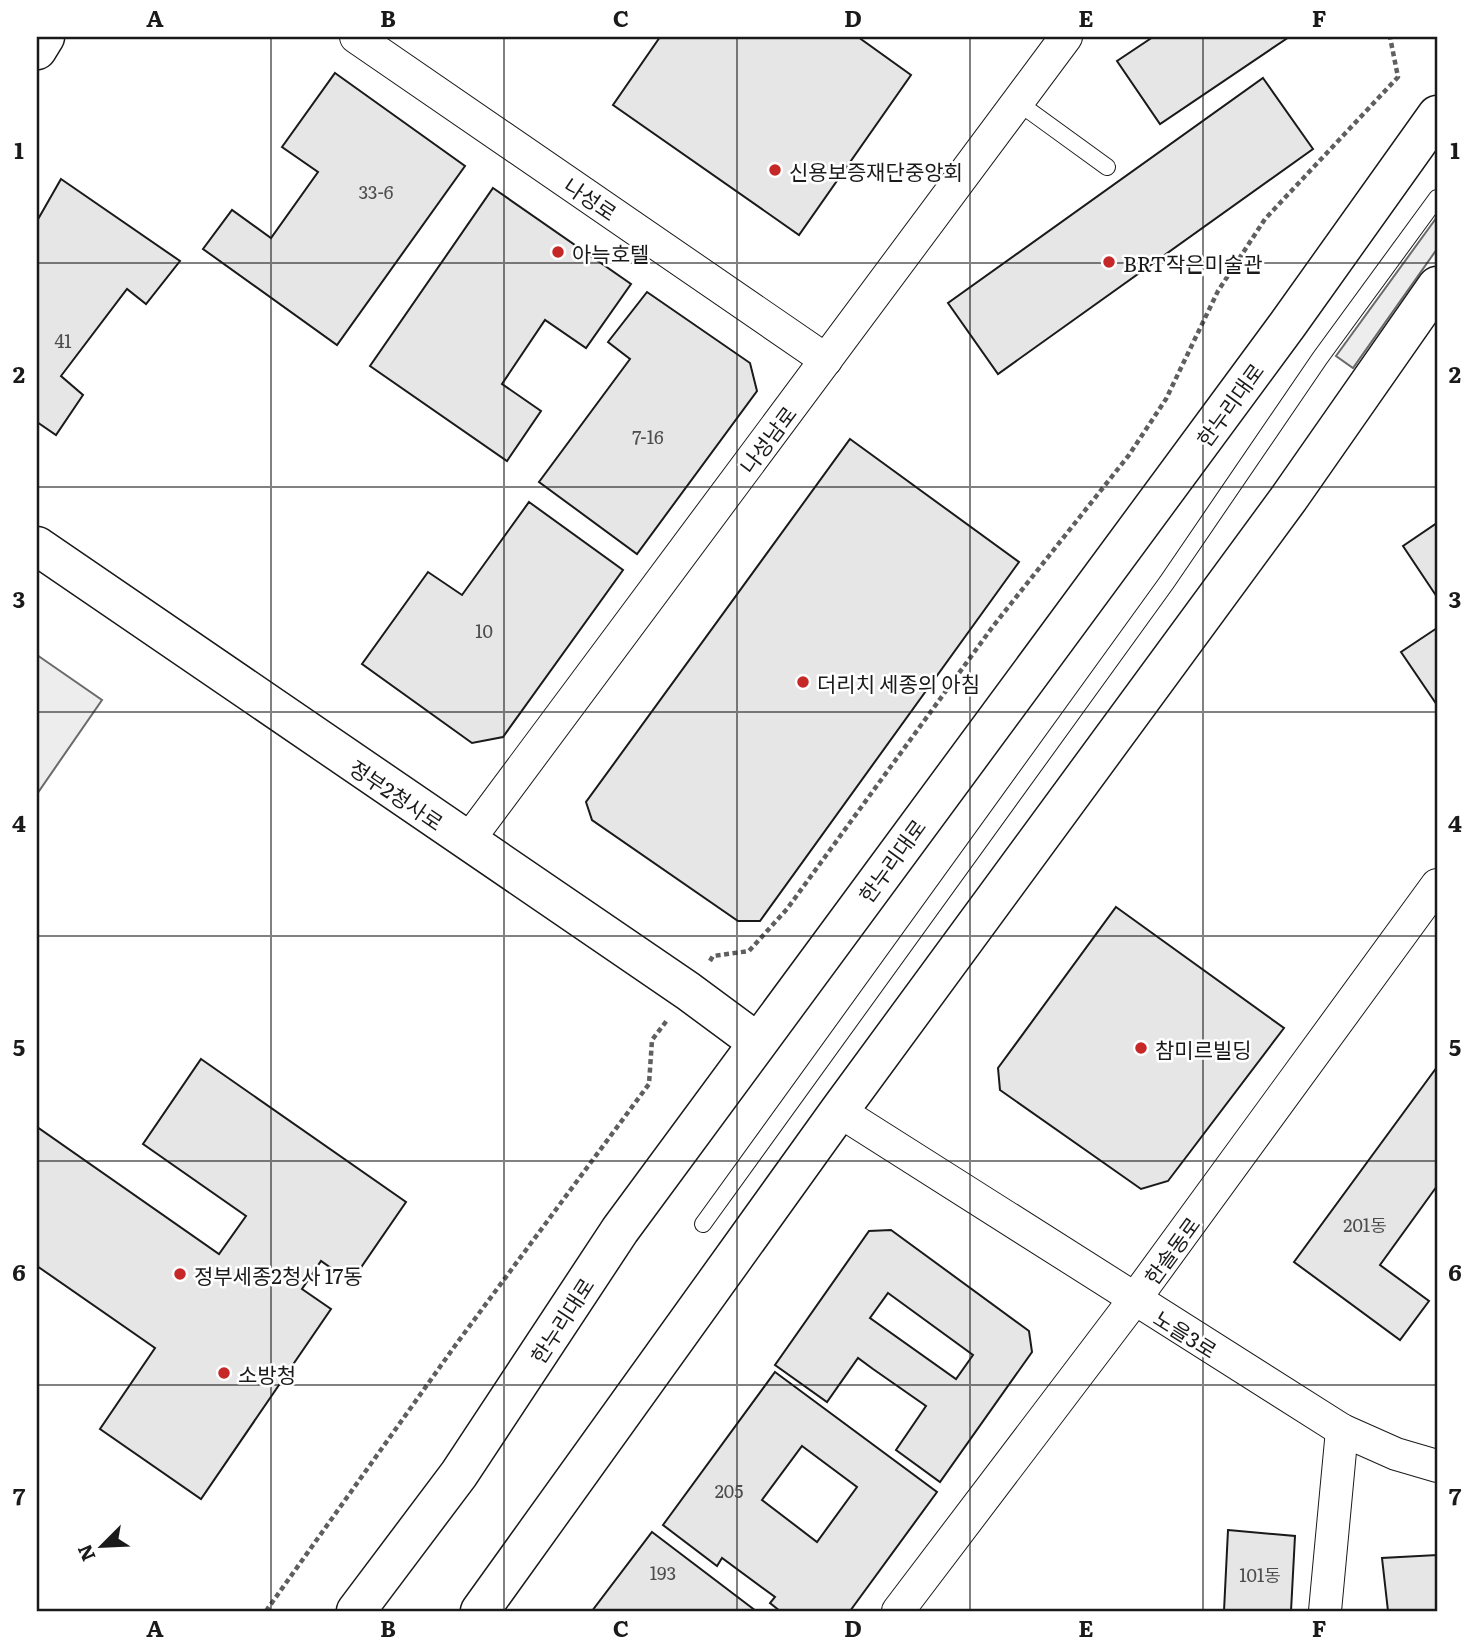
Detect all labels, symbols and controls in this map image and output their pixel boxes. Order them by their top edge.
text: A [146,0,164,34]
text: B [380,0,396,34]
text: C [613,0,629,34]
text: D [844,0,862,34]
text: E [1078,0,1094,34]
text: F [1312,0,1327,34]
text: 1 [14,132,24,166]
text: 1 [1450,132,1460,166]
place label: 신용보증재단중앙회 [789,155,963,186]
marker: 신용보증재단중앙회 [767,162,783,178]
street label: 나성로 [558,169,624,227]
house number: 33-6 [358,178,394,205]
place label: 아늑호텔 [572,237,649,268]
marker: 아늑호텔 [550,244,566,260]
place label: BRT작은미술관 [1123,247,1263,278]
marker: BRT작은미술관 [1101,254,1117,270]
house number: 41 [54,327,72,354]
text: 2 [13,356,25,390]
street label: 한누리대로 [1188,356,1270,452]
text: 2 [1449,356,1461,390]
street label: 나성남로 [731,399,803,479]
house number: 7-16 [632,423,664,450]
text: 3 [13,581,25,615]
text: 3 [1449,581,1461,615]
house number: 10 [475,617,493,644]
place label: 더리치 세종의 아침 [817,667,980,698]
marker: 더리치 세종의 아침 [795,674,811,690]
street label: 정부2청사로 [344,751,450,837]
text: 4 [12,805,26,839]
text: 4 [1448,805,1462,839]
street label: 한누리대로 [850,812,932,908]
text: 5 [13,1029,25,1063]
text: 5 [1449,1029,1461,1063]
place label: 참미르빌딩 [1155,1033,1252,1064]
marker: 참미르빌딩 [1133,1040,1149,1056]
street label: 한솔동로 [1136,1210,1206,1290]
house number: 201동 [1343,1211,1387,1238]
text: 6 [12,1254,26,1288]
text: 6 [1448,1254,1462,1288]
place label: 정부세종2청사 17동 [194,1259,363,1290]
marker: 정부세종2청사 17동 [172,1266,188,1282]
street label: 한누리대로 [522,1271,600,1369]
street label: 노을3로 [1148,1301,1224,1365]
place label: 소방청 [238,1358,296,1389]
marker: 소방청 [216,1365,232,1381]
house number: 205 [715,1477,743,1504]
text: 7 [13,1478,26,1512]
text: 7 [1449,1478,1462,1512]
north arrow [66,1512,136,1582]
text: N [70,1540,102,1566]
house number: 193 [650,1559,676,1586]
house number: 101동 [1239,1561,1281,1588]
text: A [146,1610,164,1644]
text: B [380,1610,396,1644]
text: C [613,1610,629,1644]
text: D [844,1610,862,1644]
text: E [1078,1610,1094,1644]
text: F [1312,1610,1327,1644]

